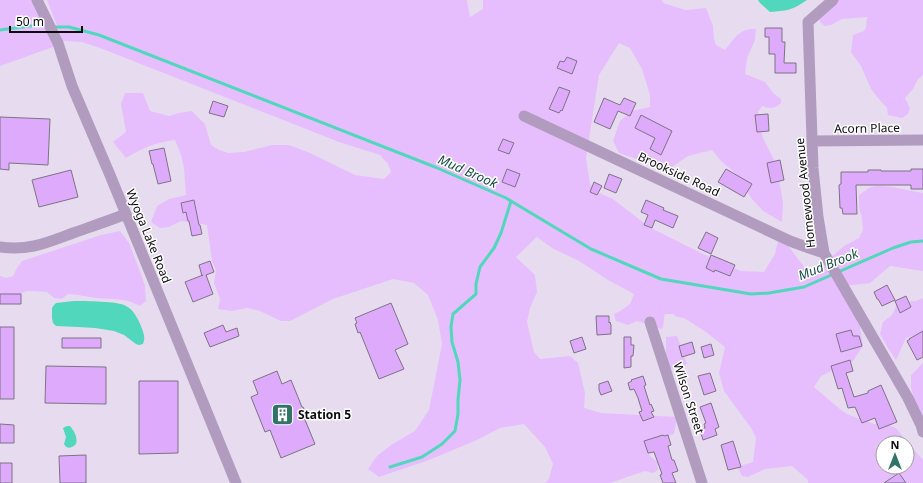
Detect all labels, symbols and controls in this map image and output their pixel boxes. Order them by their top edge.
scale bar [10,8,82,34]
text: 50 m [16,13,44,30]
street label: Acorn Place [834,119,900,137]
street label: Homewood Avenue [791,137,819,249]
street label: Brookside Road [635,148,723,200]
water label: Mud Brook [435,150,501,192]
street label: Wyoga Lake Road [122,186,176,286]
water label: Mud Brook [795,244,861,284]
street label: Wilson Street [669,360,709,437]
building icon: Station 5 [269,401,295,427]
place label: Station 5 [298,406,351,423]
north arrow [875,435,915,475]
text: N [891,437,899,452]

